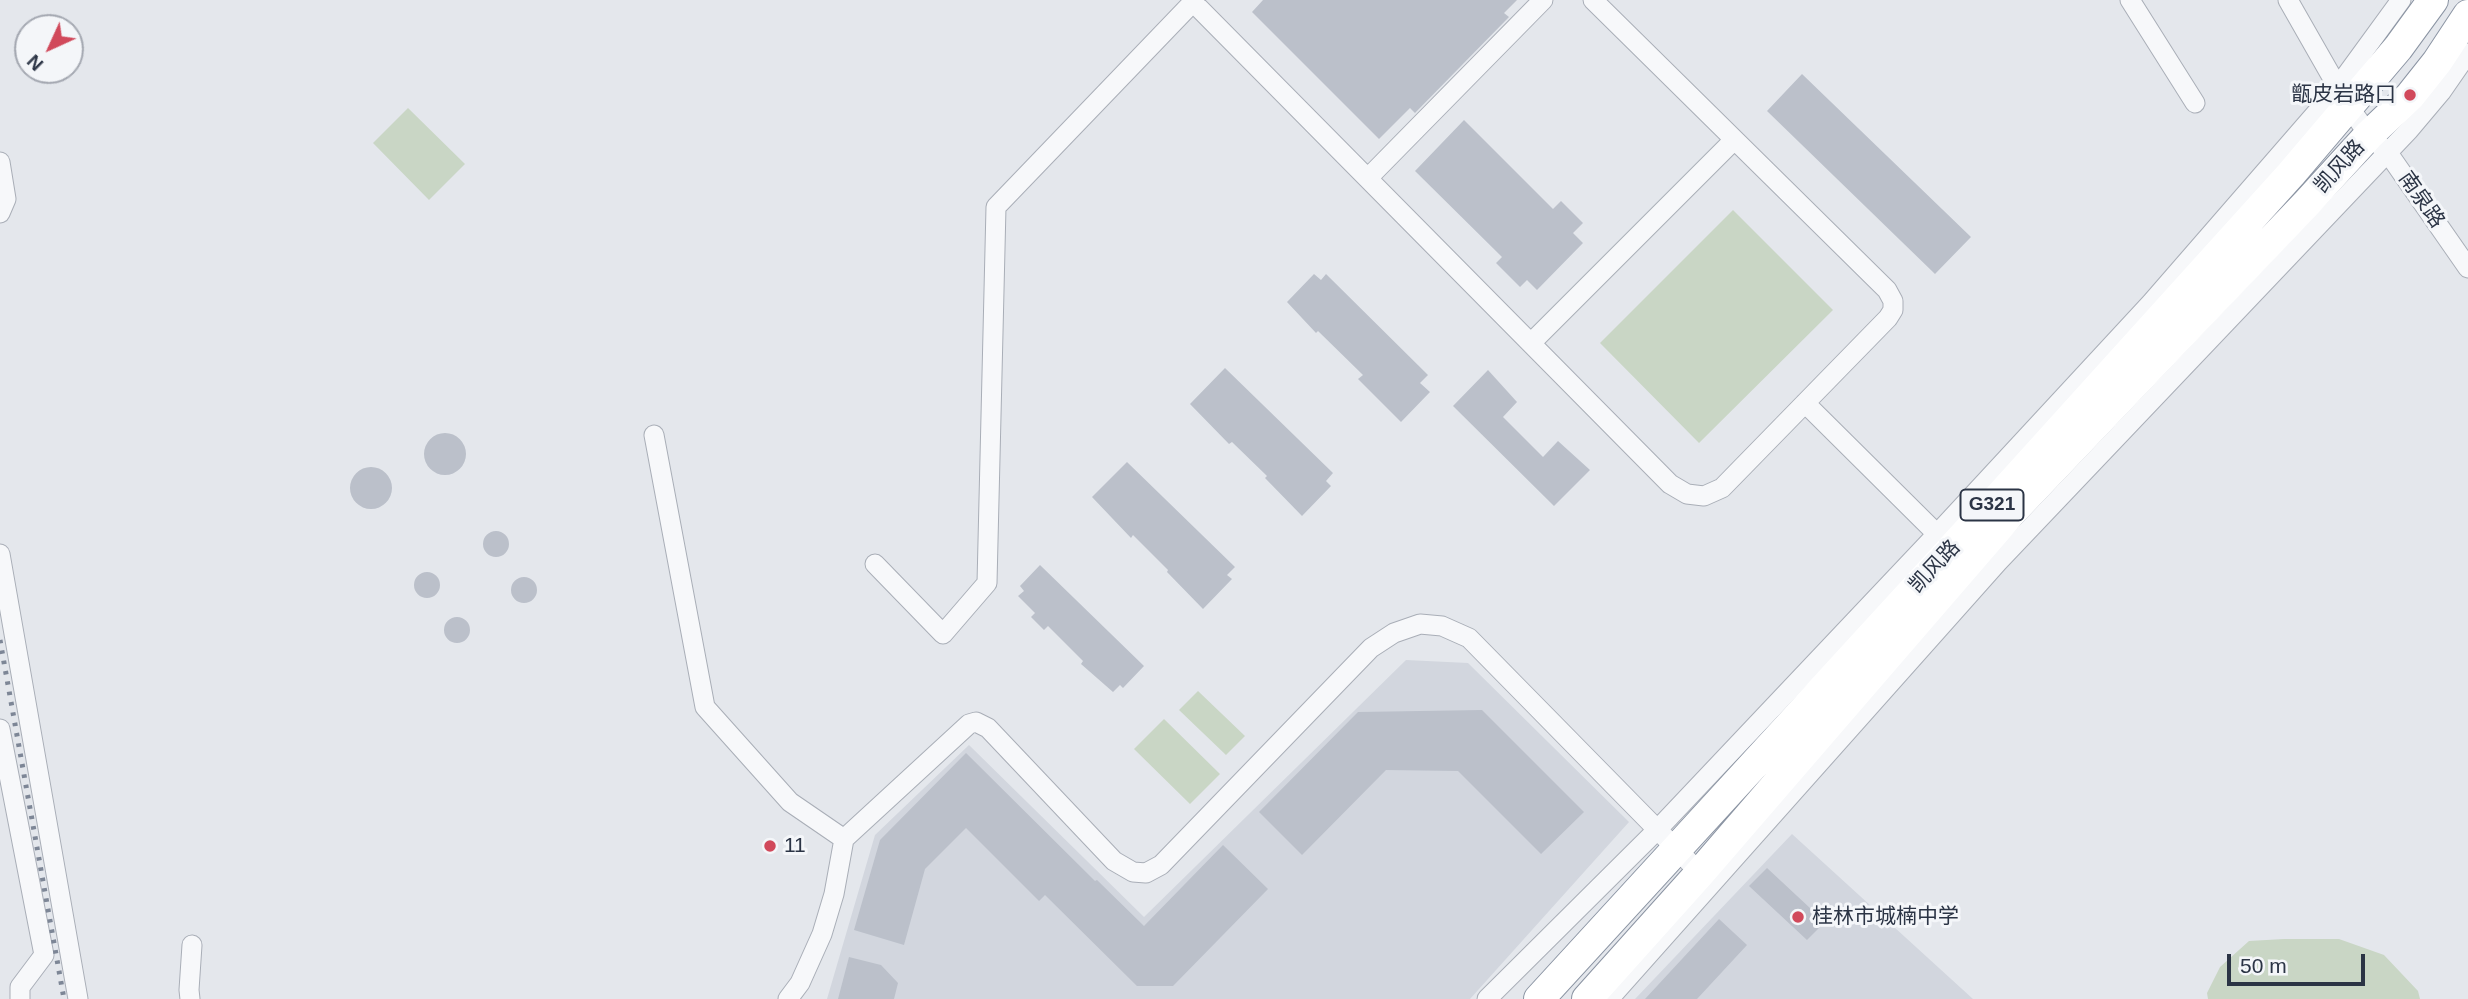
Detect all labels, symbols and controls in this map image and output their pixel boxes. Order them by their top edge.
north arrow [14,14,84,84]
text: N [23,51,47,75]
place label: 甑皮岩路口 [2291,82,2396,108]
marker: 甑皮岩路口 [2402,87,2418,103]
street label: 凯风路 [2310,135,2370,199]
street label: 南泉路 [2393,167,2449,233]
road number: G321 [1960,490,2024,520]
street label: 凯风路 [1904,535,1966,599]
place label: 11 [784,833,806,859]
marker: 11 [762,838,778,854]
place label: 桂林市城楠中学 [1812,904,1959,930]
marker: 桂林市城楠中学 [1790,909,1806,925]
scale bar [2230,940,2368,984]
text: 50 m [2240,954,2287,977]

